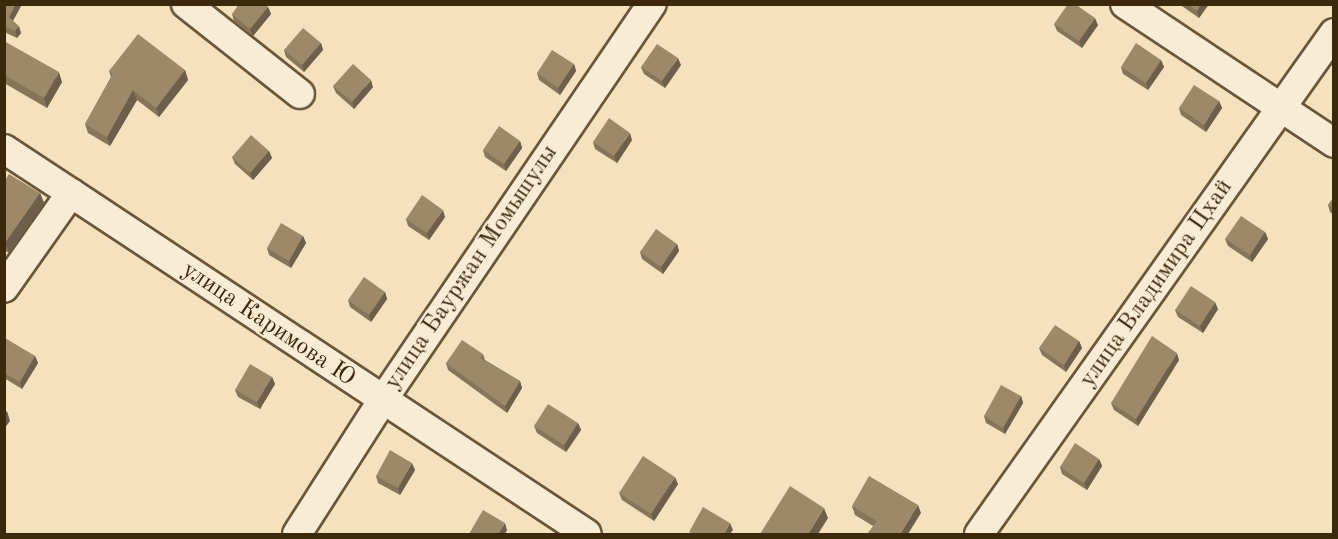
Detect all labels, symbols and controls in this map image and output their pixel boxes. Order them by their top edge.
street label: улица Бауржан Момышулы [379,140,565,396]
street label: улица Владимира Цхай [1074,174,1240,394]
street label: улица Каримова Ю [176,256,360,394]

